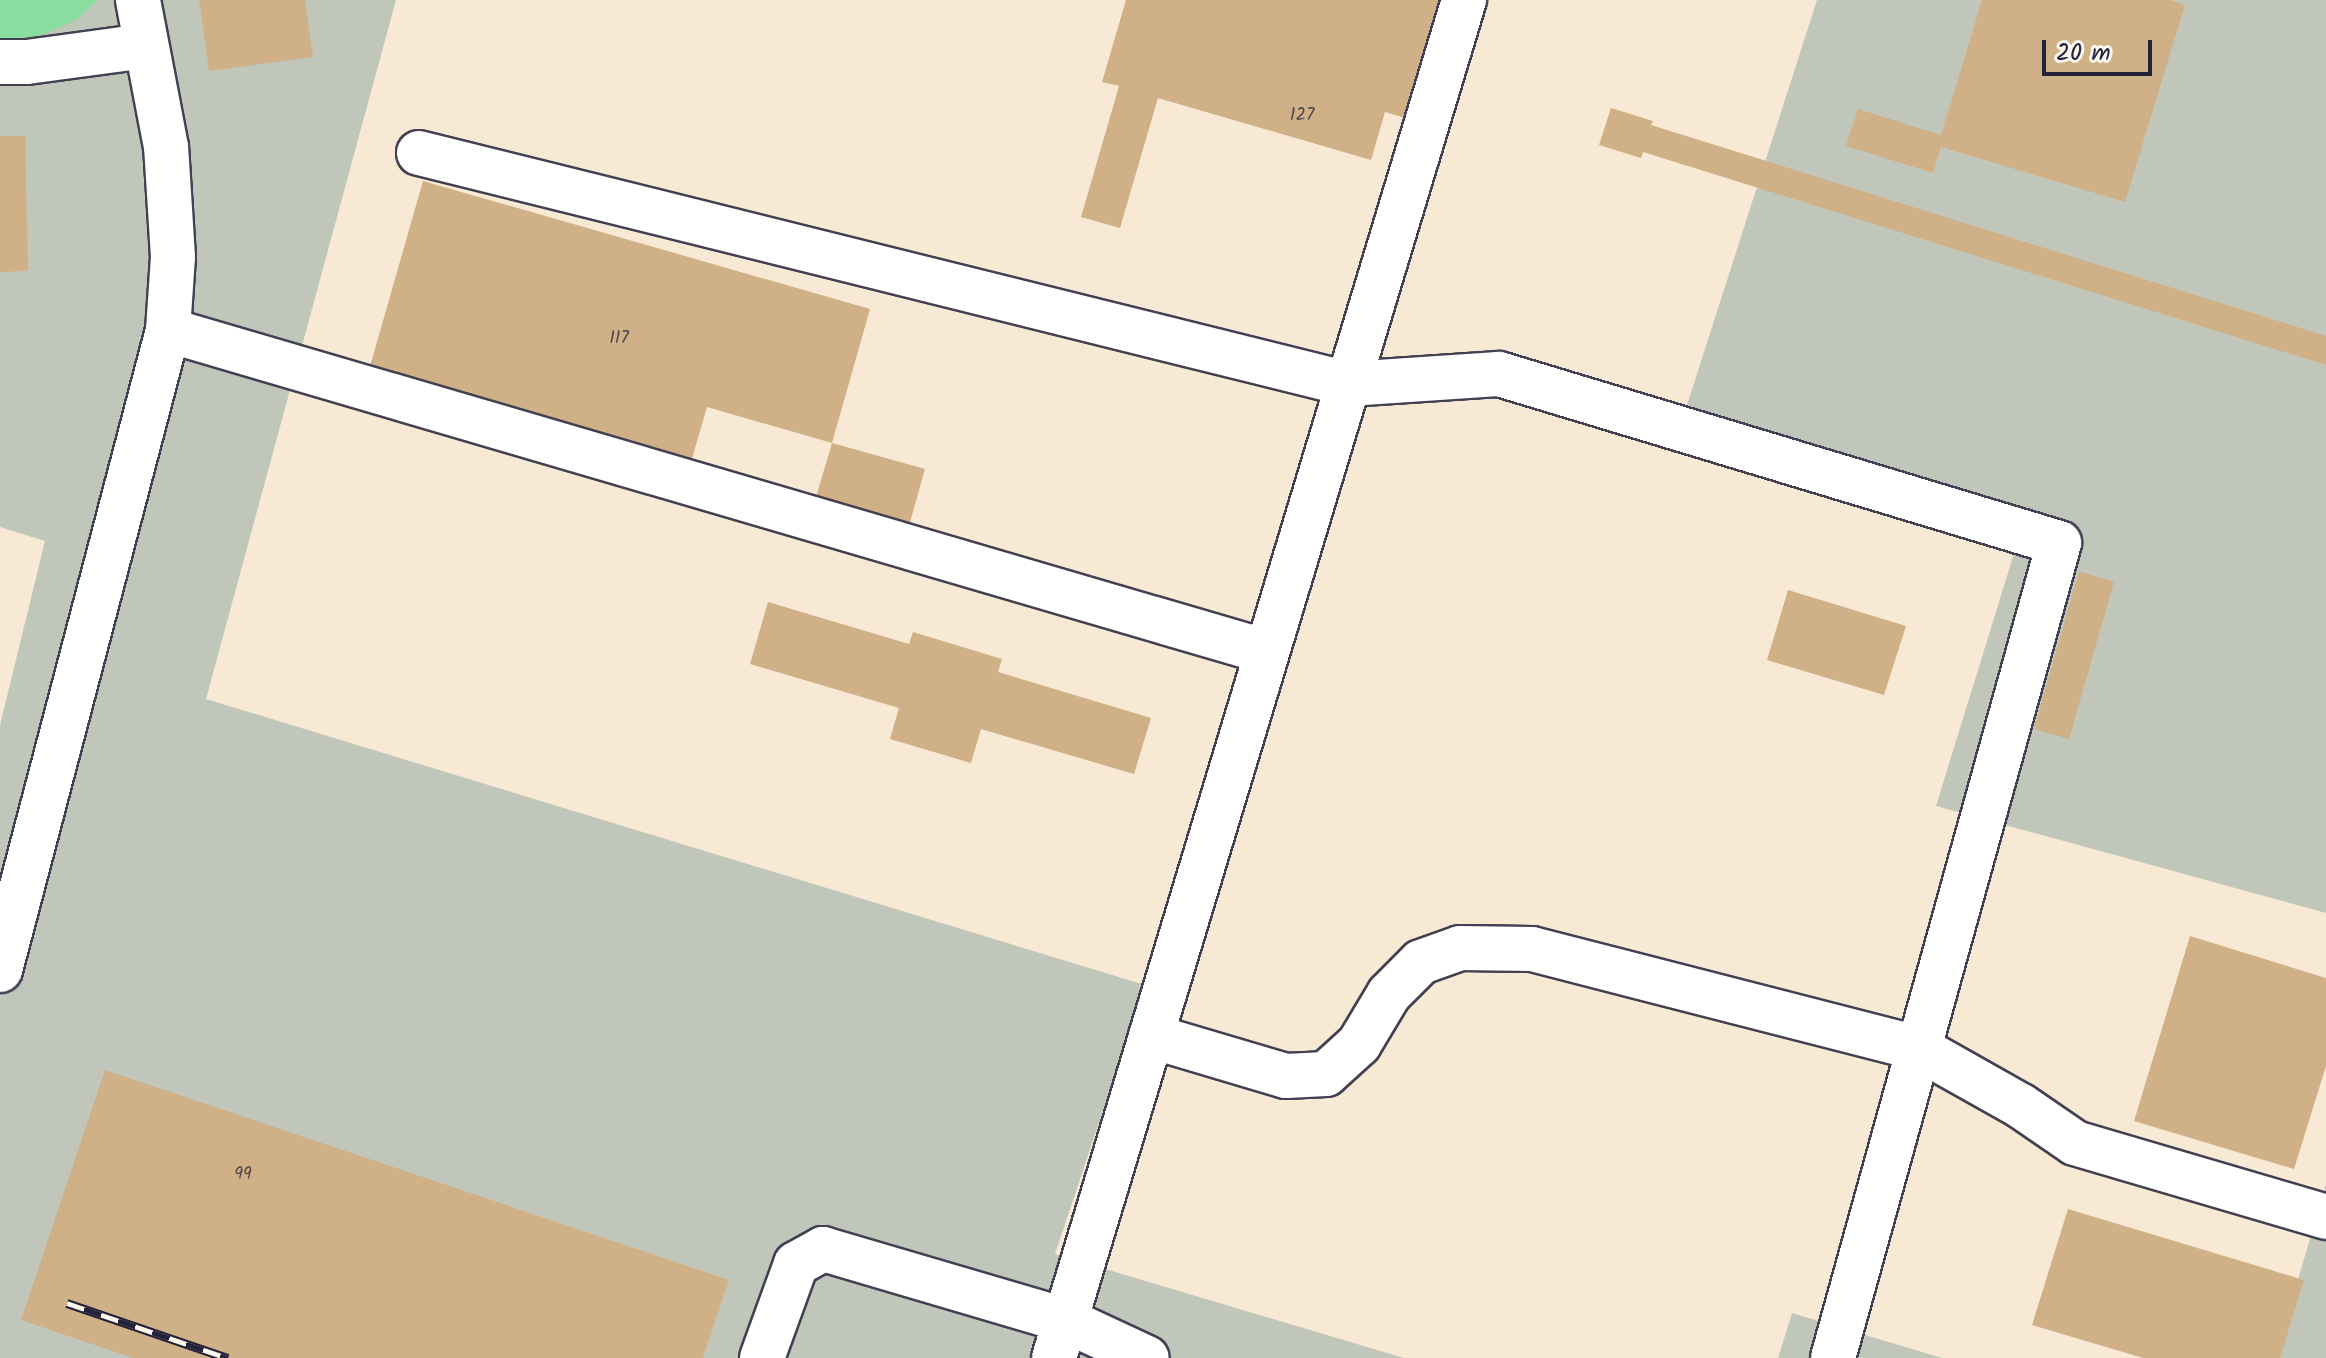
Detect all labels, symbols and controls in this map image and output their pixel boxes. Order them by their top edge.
scale bar [2046,24,2156,74]
text: 20 m [2056,34,2111,73]
house number: 127 [1290,105,1314,127]
house number: 117 [609,328,629,350]
house number: 99 [234,1164,252,1186]

